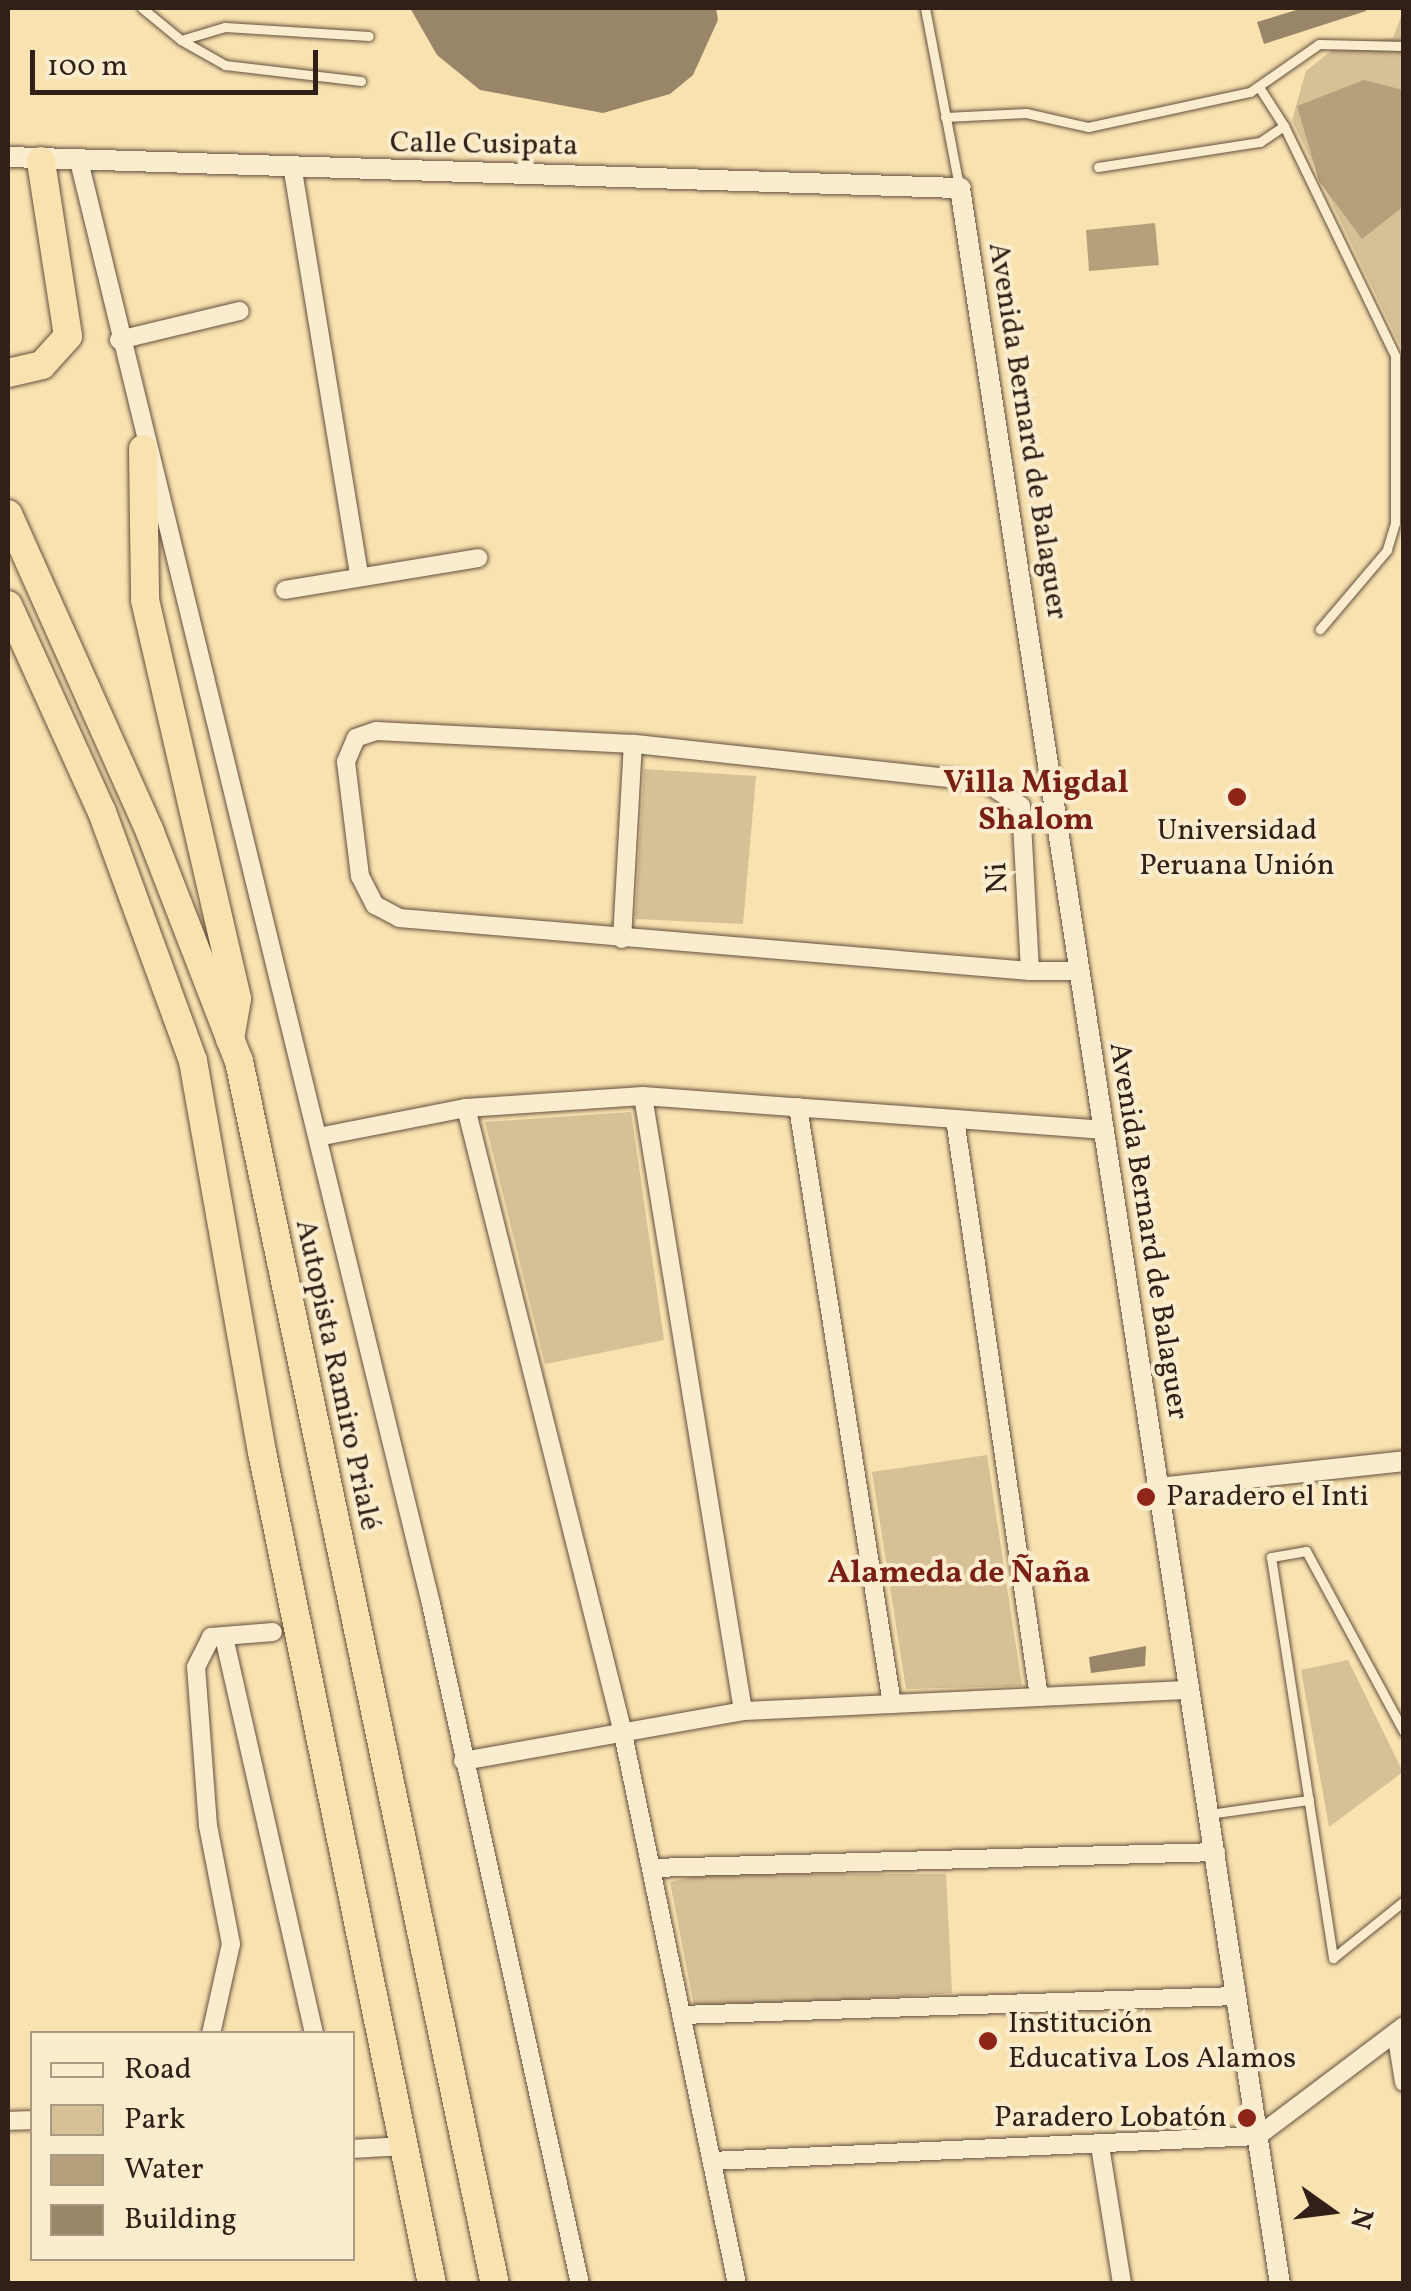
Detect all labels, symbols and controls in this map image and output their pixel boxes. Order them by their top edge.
scale bar [35,30,322,92]
text: 100 m [47,46,128,88]
street label: Calle Cusipata [390,125,578,165]
street label: Avenida Bernard de Balaguer [979,240,1075,622]
district label: Villa Migdal Shalom [943,766,1129,841]
marker: Universidad Peruana Unión [1226,786,1248,808]
place label: Universidad Peruana Unión [1139,813,1335,884]
street label: Ni [979,861,1017,895]
street label: Avenida Bernard de Balaguer [1100,1040,1196,1422]
street label: Autopista Ramiro Prialé [286,1216,388,1534]
place label: Paradero el Inti [1166,1479,1369,1515]
marker: Paradero el Inti [1135,1486,1157,1508]
district label: Alameda de Ñaña [828,1555,1090,1593]
place label: Institución Educativa Los Alamos [1008,2006,1296,2076]
marker: Institución Educativa Los Alamos [977,2030,999,2052]
legend [30,2031,355,2261]
text: Road [124,2049,192,2091]
text: Park [124,2099,185,2141]
place label: Paradero Lobatón [994,2100,1227,2136]
marker: Paradero Lobatón [1236,2107,1258,2129]
text: Water [124,2149,204,2191]
north arrow [1281,2161,1381,2261]
text: Building [124,2199,237,2241]
text: N [1339,2204,1382,2233]

